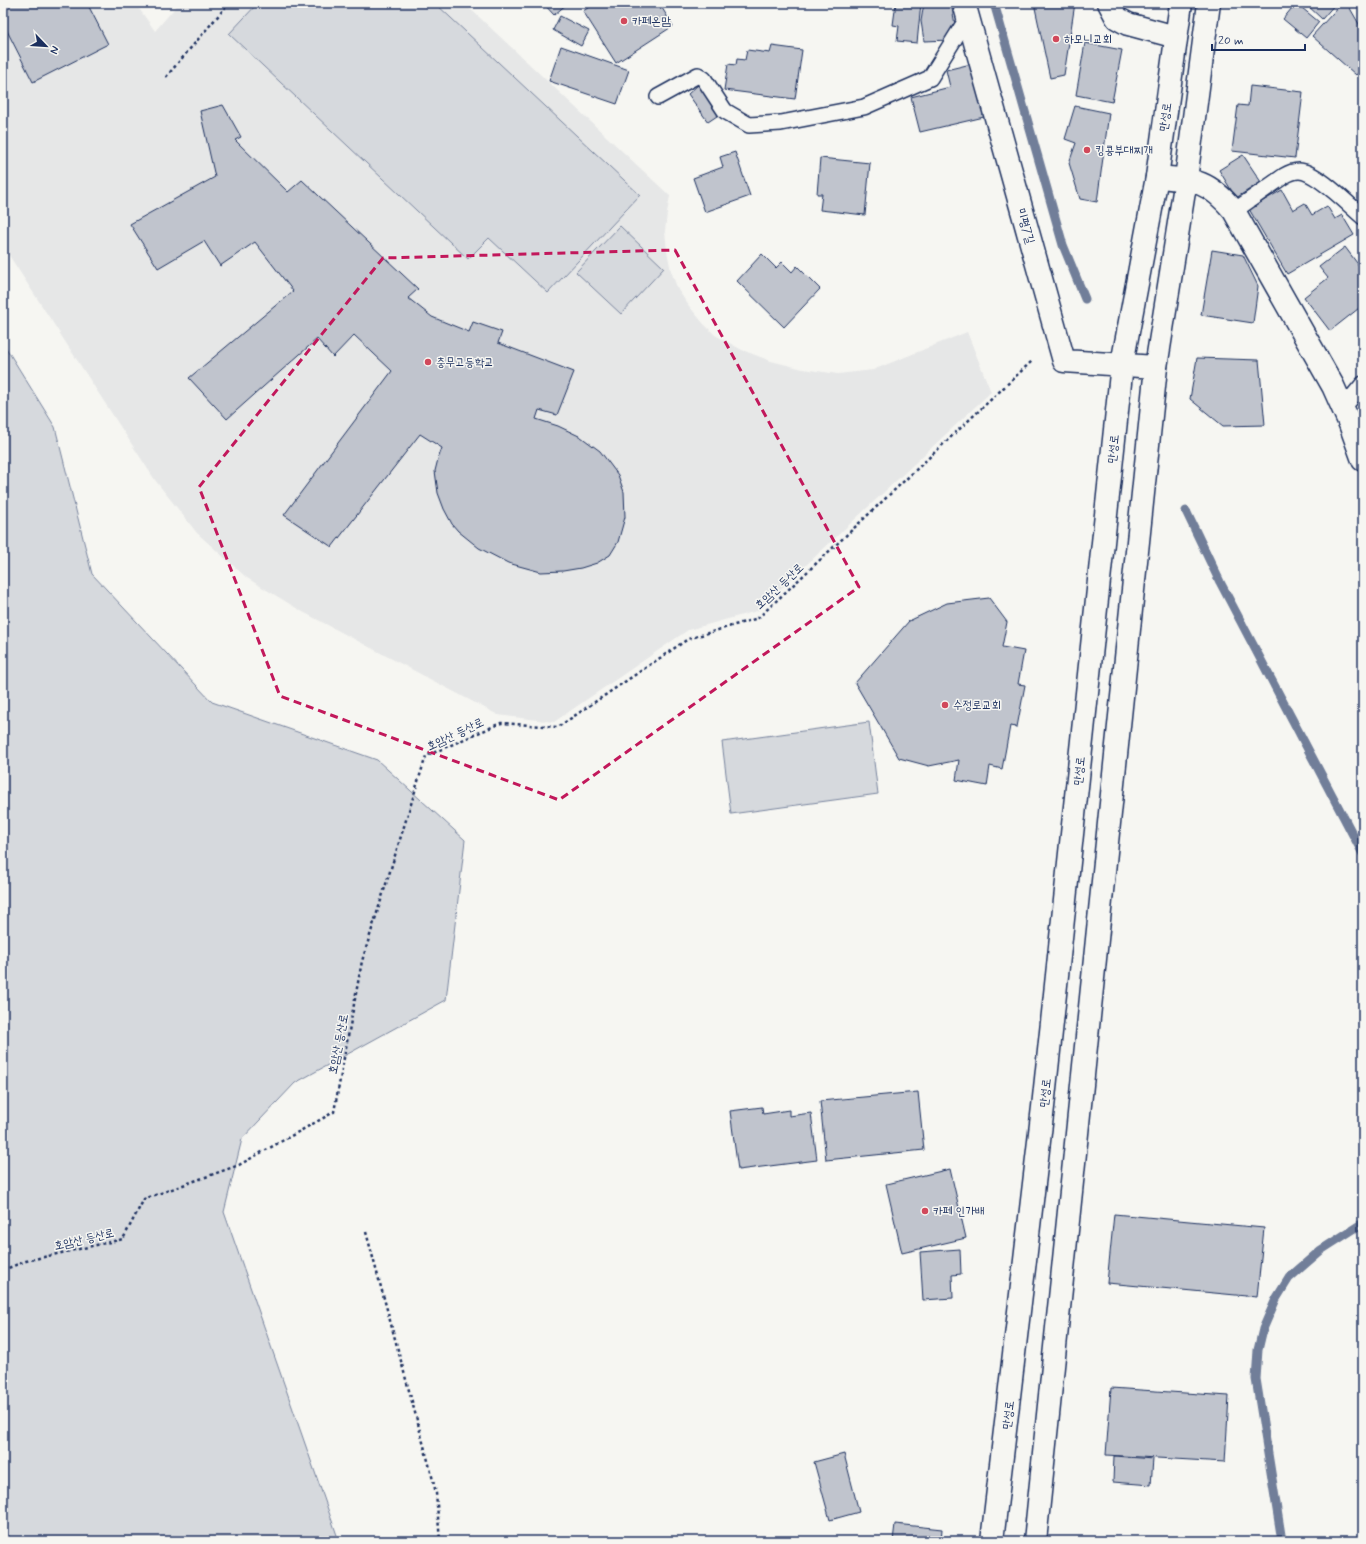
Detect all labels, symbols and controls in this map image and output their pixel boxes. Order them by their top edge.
place label: 카페온맘 [632,14,671,30]
marker: 카페온맘 [619,16,629,26]
north arrow [26,26,66,66]
scale bar [1212,26,1305,52]
place label: 하모니교회 [1064,32,1112,48]
text: 20 m [1218,33,1244,49]
marker: 하모니교회 [1051,34,1061,44]
text: N [46,44,62,56]
street label: 만성로 [1156,102,1176,133]
place label: 킹콩부대찌개 [1095,143,1153,159]
marker: 킹콩부대찌개 [1082,145,1092,155]
street label: 미평7길 [1012,207,1038,246]
place label: 충무고등학교 [436,355,494,371]
marker: 충무고등학교 [423,357,433,367]
street label: 만성로 [1105,434,1123,464]
street label: 호암산 등산로 [752,560,808,613]
place label: 수정로교회 [953,698,1001,714]
marker: 수정로교회 [940,700,950,710]
street label: 호암산 등산로 [424,715,487,755]
street label: 만성로 [1071,756,1089,786]
street label: 호암산 등산로 [325,1013,353,1076]
street label: 만성로 [1037,1078,1055,1108]
place label: 카페 인가배 [933,1204,985,1220]
marker: 카페 인가배 [920,1206,930,1216]
street label: 호암산 등산로 [53,1225,116,1255]
street label: 만성로 [999,1400,1019,1430]

